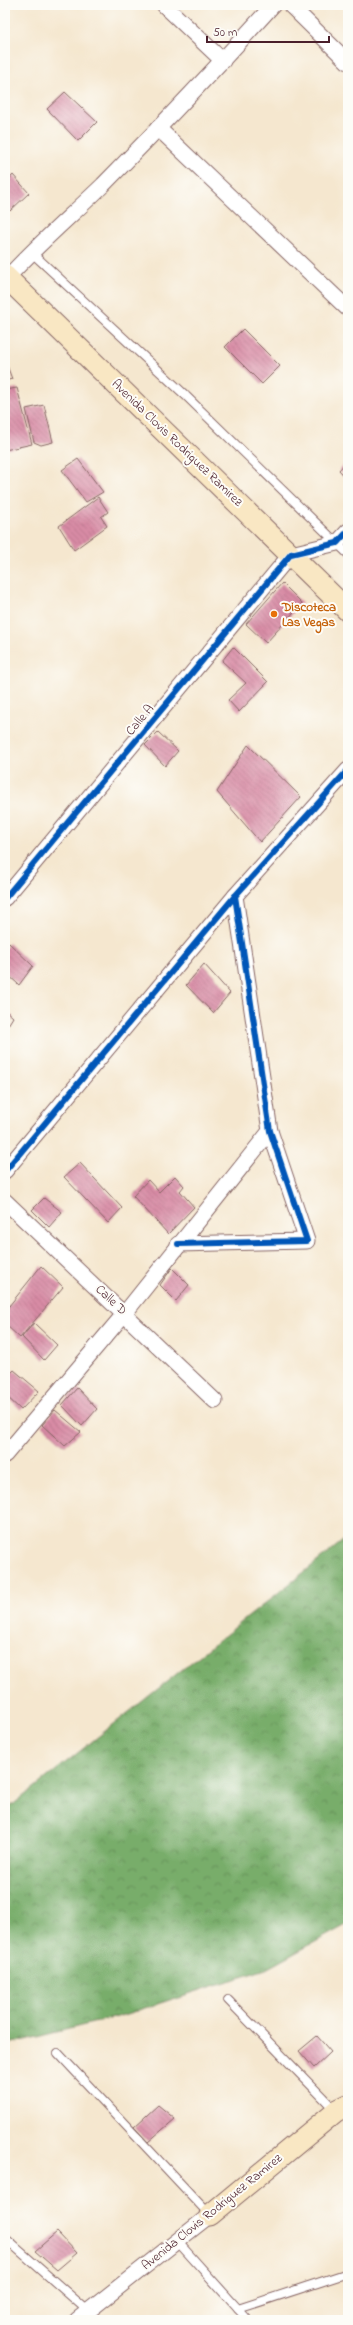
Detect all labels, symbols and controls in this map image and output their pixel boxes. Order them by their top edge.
scale bar [207,18,329,44]
text: 50 m [213,24,237,42]
street label: Avenida Clovis Rodriguez Ramirez [106,375,247,512]
place label: Discoteca Las Vegas [281,598,336,634]
marker: Discoteca Las Vegas [269,609,279,619]
street label: Calle A [121,700,159,740]
street label: Calle D [91,1280,131,1320]
street label: Avenida Clovis Rodriguez Ramirez [138,2149,288,2276]

